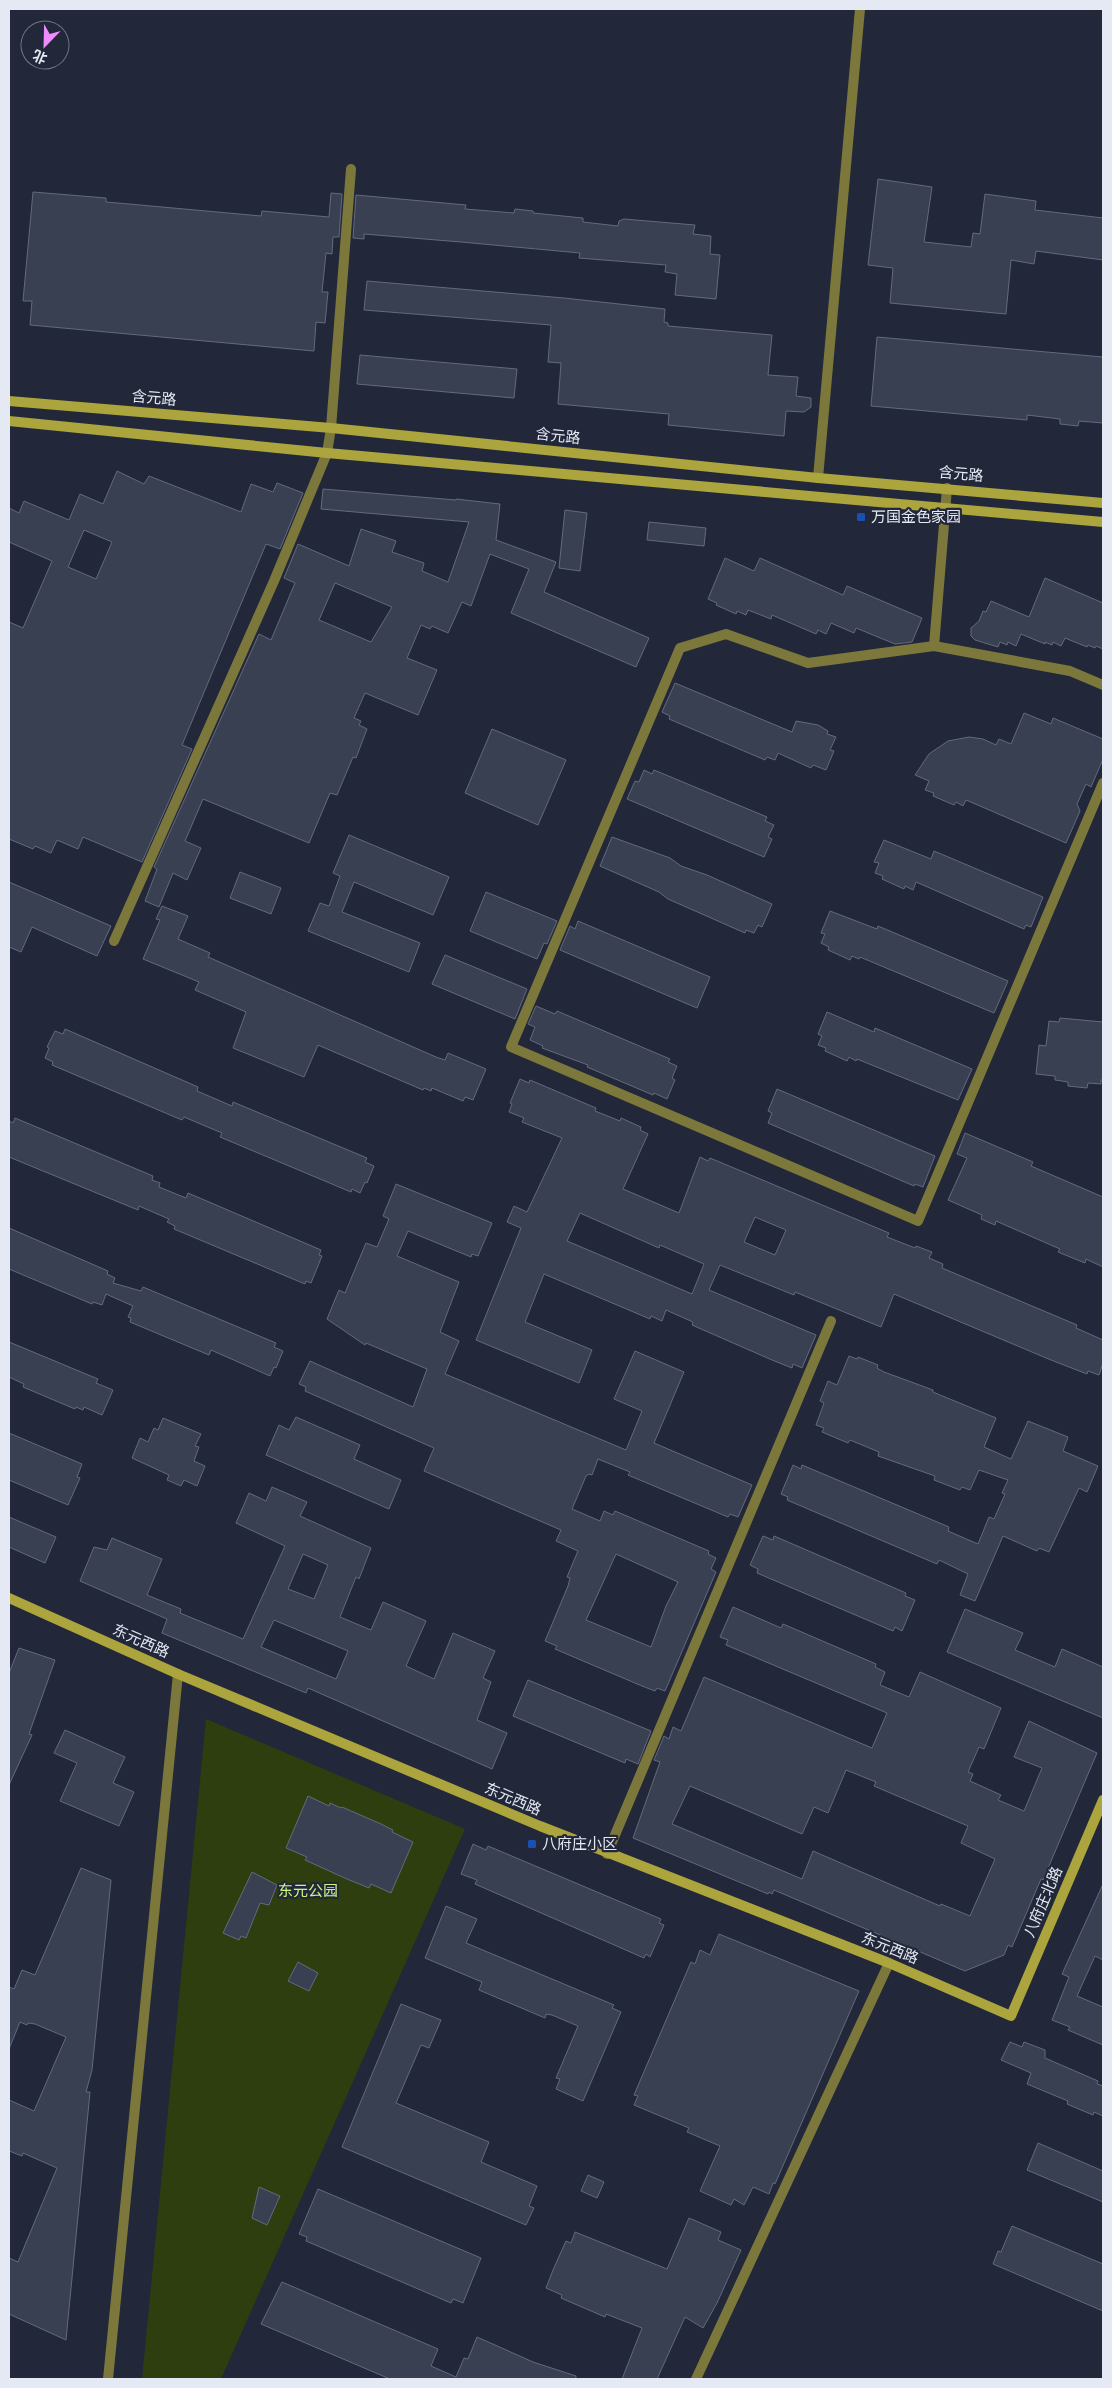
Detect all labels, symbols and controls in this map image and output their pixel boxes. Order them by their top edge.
north arrow [20,20,70,70]
text: 北 [30,46,50,68]
street label: 含元路 [131,386,177,410]
street label: 含元路 [535,424,581,448]
street label: 含元路 [938,462,984,486]
place label: 万国金色家园 [871,507,961,527]
marker: 万国金色家园 [855,511,867,523]
street label: 东元西路 [110,1620,172,1662]
street label: 东元西路 [481,1778,545,1820]
place label: 八府庄小区 [542,1834,617,1854]
marker: 八府庄小区 [526,1838,538,1850]
street label: 八府庄北路 [1019,1864,1067,1940]
park label: 东元公园 [278,1881,338,1901]
street label: 东元西路 [858,1927,922,1969]

